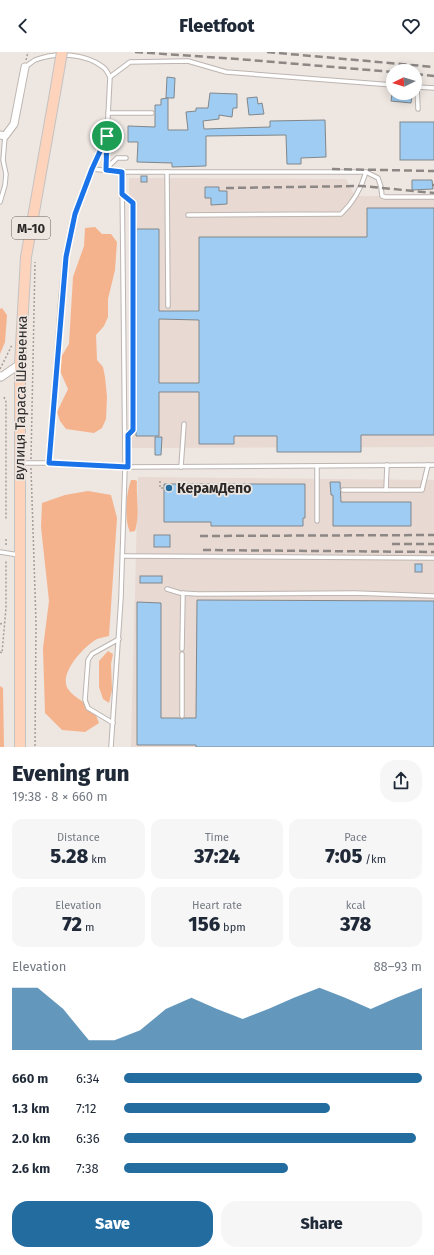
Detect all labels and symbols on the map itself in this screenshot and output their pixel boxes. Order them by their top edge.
north arrow [386,64,422,100]
pin [90,119,124,153]
road number: М-10 [12,217,50,239]
street label: вулиця Тараса Шевченка [11,315,31,481]
place label: КерамДепо [177,480,251,497]
marker: КерамДепо [164,483,174,493]

